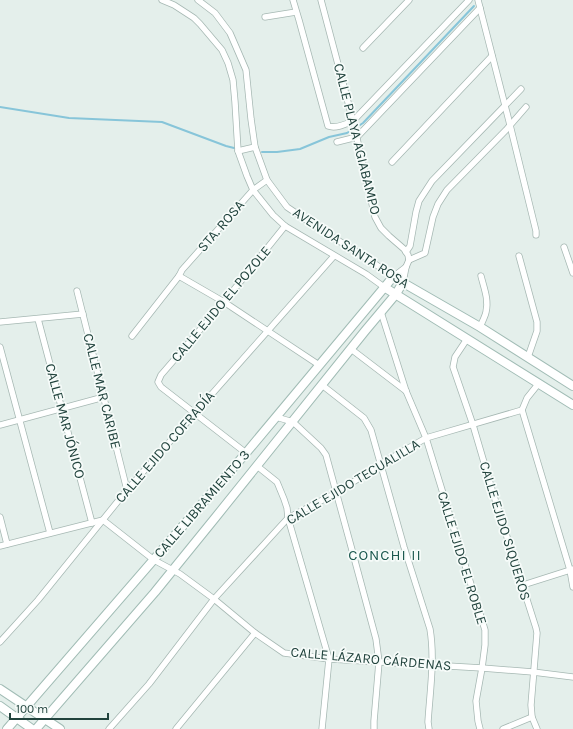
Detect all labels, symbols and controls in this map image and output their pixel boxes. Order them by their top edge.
street label: CALLE PLAYA AGIABAMPO [330,62,384,216]
street label: STA. ROSA [194,197,248,255]
street label: AVENIDA SANTA ROSA [290,204,412,292]
street label: CALLE EJIDO EL POZOLE [167,243,275,365]
street label: CALLE MAR CARIBE [79,331,125,451]
street label: CALLE MAR JÓNICO [41,362,89,480]
street label: CALLE EJIDO COFRADÍA [111,387,218,506]
street label: CALLE EJIDO TECUALILLA [283,436,423,528]
street label: CALLE LIBRAMIENTO 3 [150,447,254,561]
street label: CALLE EJIDO SIQUEROS [476,459,534,603]
street label: CALLE EJIDO EL ROBLE [434,489,490,627]
district label: CONCHI II [348,546,422,564]
street label: CALLE LÁZARO CÁRDENAS [290,643,452,674]
scale bar [10,695,108,721]
text: 100 m [16,702,48,716]

